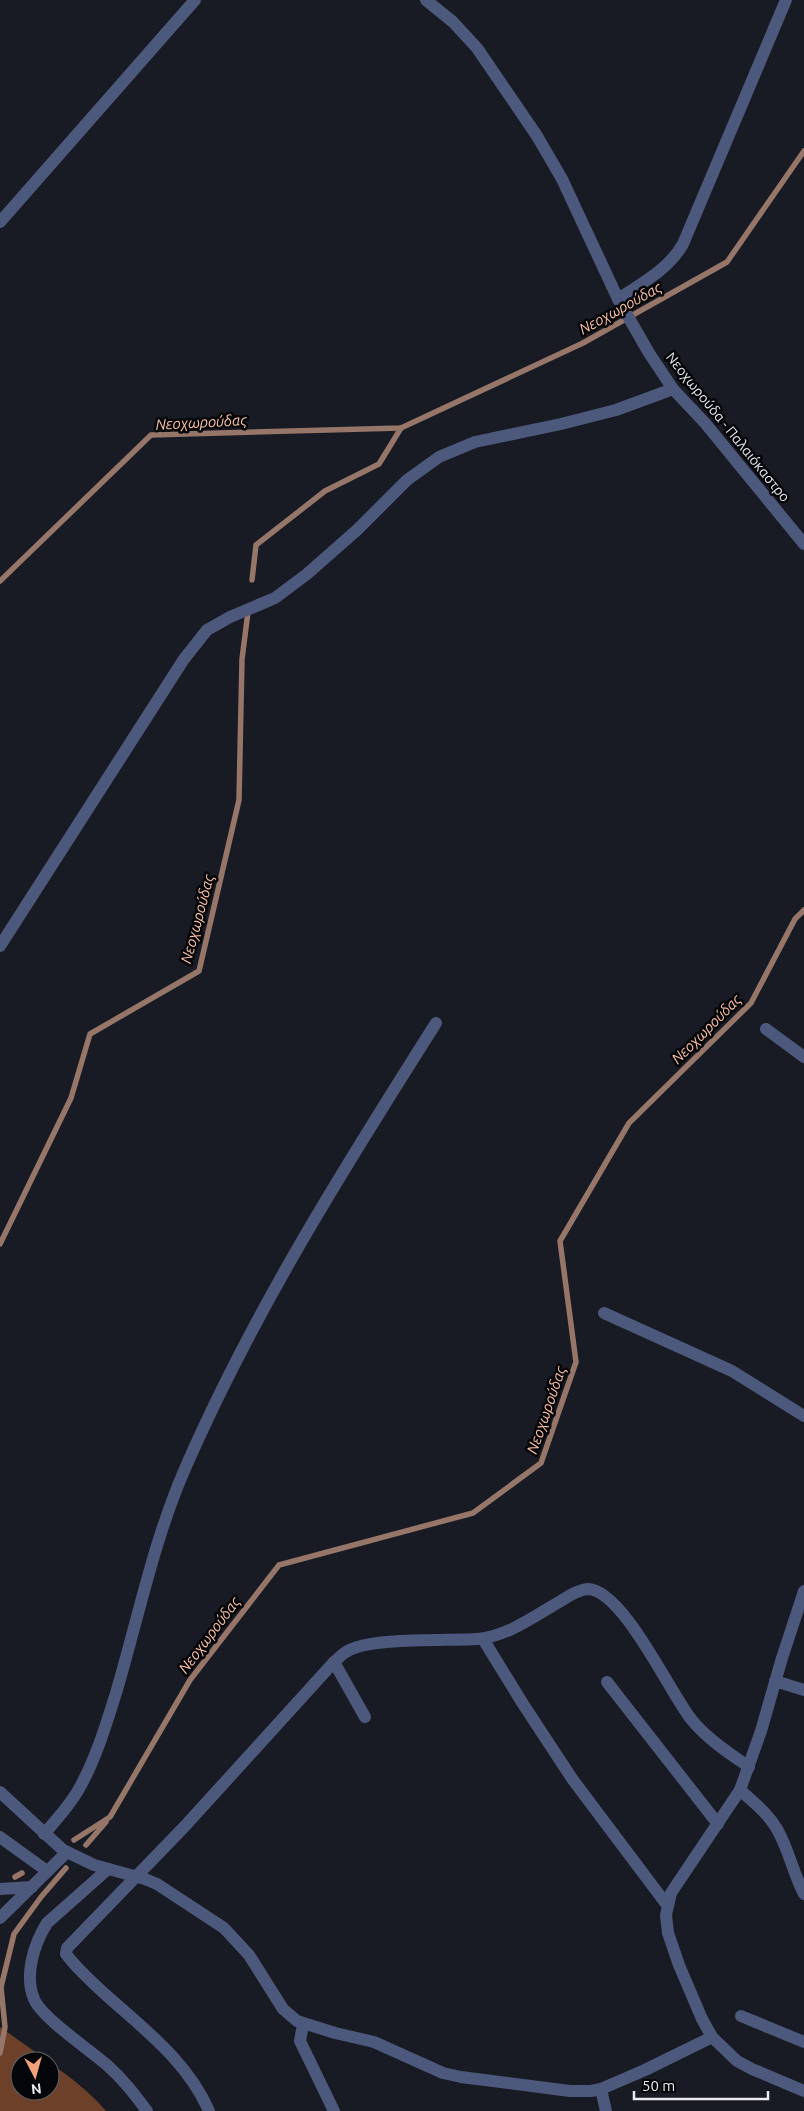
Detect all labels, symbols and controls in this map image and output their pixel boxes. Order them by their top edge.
water label: Νεοχωρούδας [576,278,665,338]
street label: Νεοχωρούδα - Παλαιόκαστρο [663,349,793,505]
water label: Νεοχωρούδας [155,411,248,433]
water label: Νεοχωρούδας [177,872,217,965]
water label: Νεοχωρούδας [668,990,745,1067]
water label: Νεοχωρούδας [523,1364,569,1456]
water label: Νεοχωρούδας [175,1593,244,1677]
north arrow [10,2051,60,2101]
scale bar [634,2068,768,2100]
text: 50 m [642,2077,675,2094]
text: N [30,2080,42,2097]

